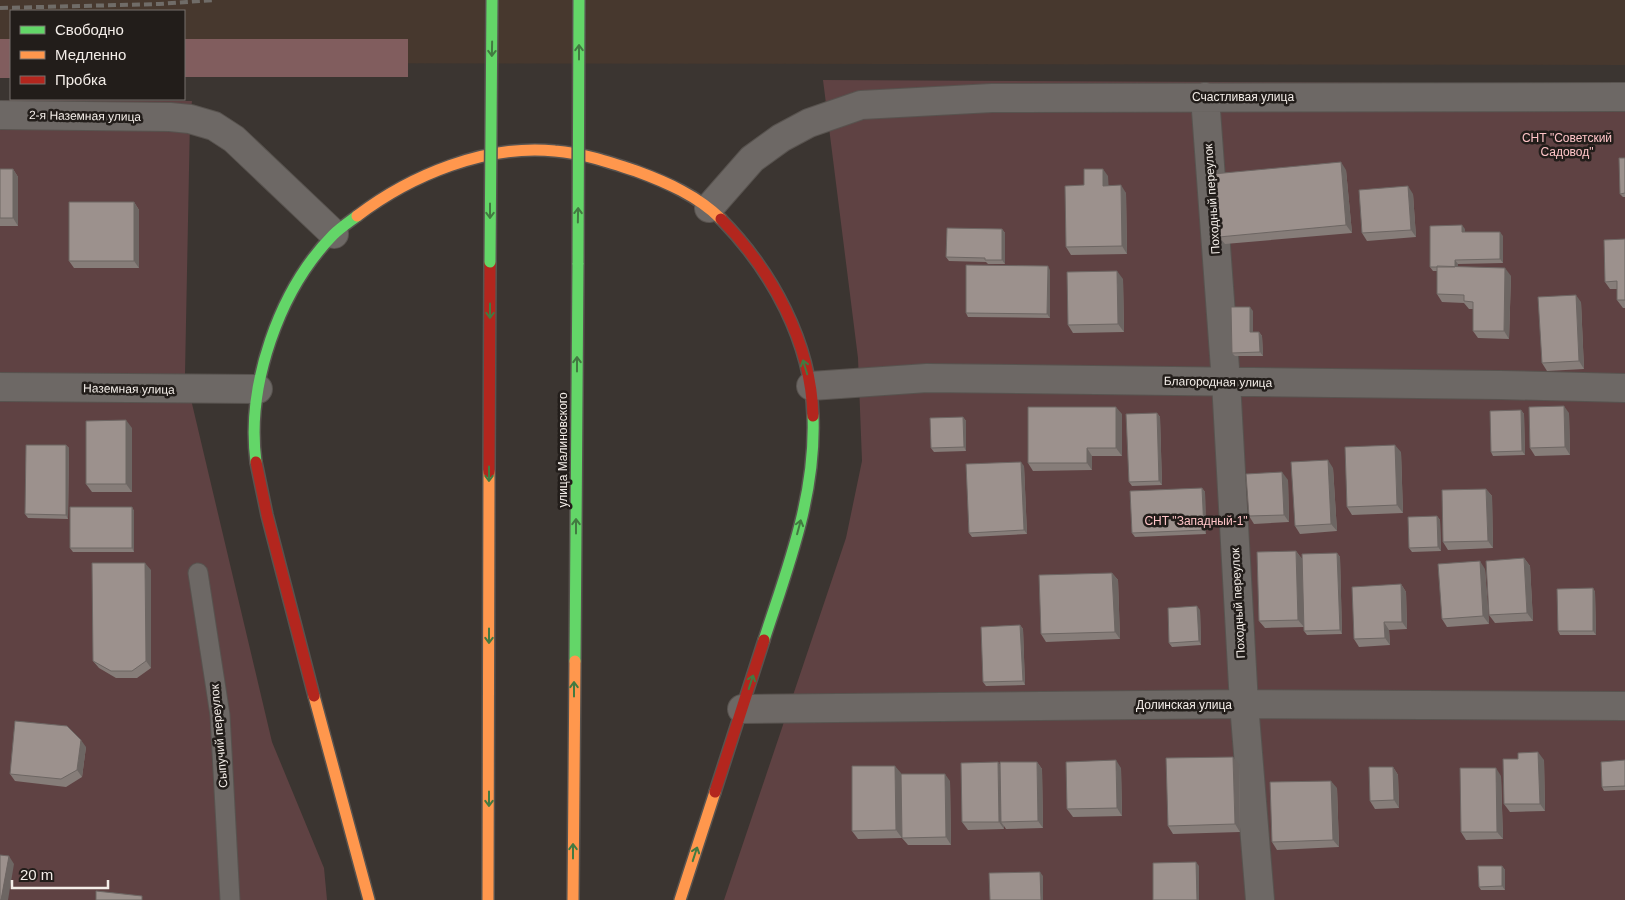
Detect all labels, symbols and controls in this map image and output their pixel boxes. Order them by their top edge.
legend [10,10,185,100]
text: Свободно [55,21,124,38]
one-way arrow [487,40,497,56]
one-way arrow [574,44,584,60]
text: Медленно [55,46,126,63]
text: Пробка [55,71,107,88]
street label: Счастливая улица [1192,90,1294,104]
street label: 2-я Наземная улица [29,108,141,124]
park label: СНТ "Советский Садовод" [1522,131,1612,159]
street label: Походный переулок [1201,142,1223,255]
one-way arrow [485,202,495,219]
one-way arrow [573,207,583,223]
one-way arrow [485,302,495,319]
one-way arrow [572,356,582,372]
one-way arrow [800,360,810,376]
street label: Благородная улица [1164,374,1273,390]
street label: Наземная улица [83,381,175,397]
street label: улица Малиновского [556,392,570,508]
one-way arrow [484,465,494,481]
park label: СНТ "Западный-1" [1144,514,1248,528]
one-way arrow [571,519,581,535]
one-way arrow [795,520,805,536]
street label: Походный переулок [1228,547,1248,659]
one-way arrow [484,628,494,644]
one-way arrow [746,675,756,691]
one-way arrow [569,681,579,698]
street label: Сыпучий переулок [207,683,231,788]
street label: Долинская улица [1136,698,1232,712]
one-way arrow [484,790,494,806]
one-way arrow [568,844,578,860]
one-way arrow [691,846,700,862]
scale bar [12,858,109,890]
text: 20 m [20,866,53,883]

